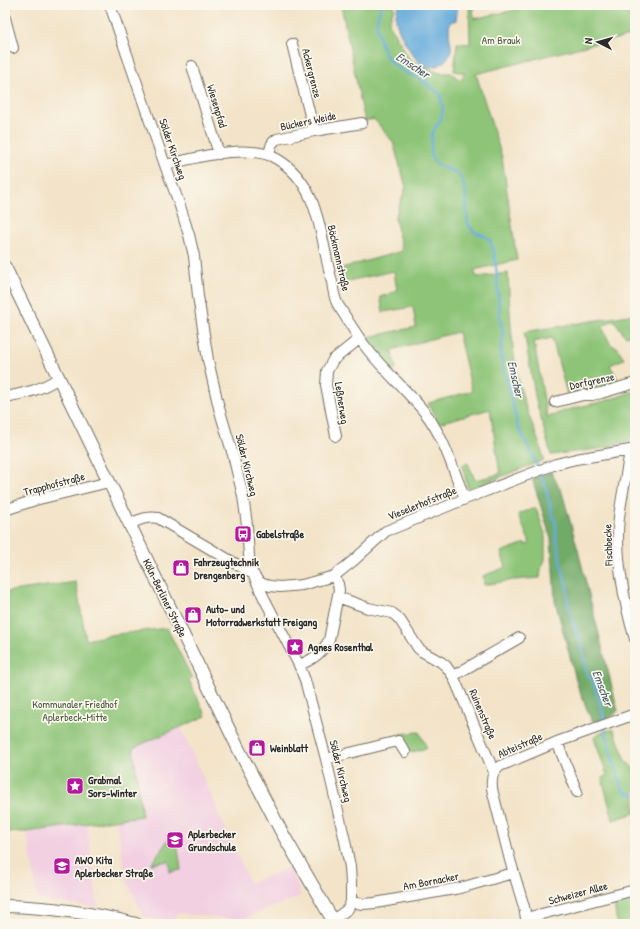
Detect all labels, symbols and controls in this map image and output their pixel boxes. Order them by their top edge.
north arrow [578,22,618,62]
park label: Am Brauk [482,33,521,47]
text: N [581,37,595,45]
street label: Ackergrenze [299,47,325,100]
water label: Emscher [393,48,434,83]
street label: Wiesenpfad [204,83,230,130]
street label: Bückers Weide [279,108,338,134]
street label: Sölder Kirchweg [156,117,190,181]
street label: Böckmannstraße [325,224,354,293]
water label: Emscher [504,359,529,400]
street label: Dorfgrenze [568,369,616,393]
street label: Leßnerweg [332,381,352,425]
street label: Sölder Kirchweg [233,432,262,498]
street label: Trapphofstraße [22,469,87,499]
street label: Vieselerhofstraße [386,483,459,523]
street label: Fischbecke [600,523,616,567]
bus stop icon: Gabelstraße [233,524,253,544]
place label: Gabelstraße [256,527,305,542]
place label: Fahrzeugtechnik Drengenberg [193,555,259,583]
street label: Köln-Berliner Straße [140,556,190,640]
shop icon: Fahrzeugtechnik Drengenberg [171,558,191,578]
place label: Auto- und Motorradwerkstatt Freigang [206,602,317,630]
shop icon: Auto- und Motorradwerkstatt Freigang [183,605,203,625]
place icon: Agnes Rosenthal [285,637,305,657]
place label: Agnes Rosenthal [308,640,374,655]
water label: Emscher [588,668,618,710]
street label: Ruinenstraße [466,687,500,742]
park label: Kommunaler Friedhof Aplerbeck-Mitte [32,697,118,724]
street label: Abteistraße [496,729,545,761]
shop icon: Weinblatt [247,738,267,758]
street label: Sölder Kirchweg [327,738,356,804]
place label: Weinblatt [270,741,309,755]
place label: Grabmal Sors-Winter [88,773,138,800]
place icon: Grabmal Sors-Winter [65,776,85,796]
place label: Aplerbecker Grundschule [188,827,237,854]
school or university icon: Aplerbecker Grundschule [165,830,185,850]
place label: AWO Kita Aplerbecker Straße [75,853,154,881]
school or university icon: AWO Kita Aplerbecker Straße [52,856,72,876]
street label: Am Bornacker [402,869,461,893]
street label: Schweizer Allee [547,878,610,908]

